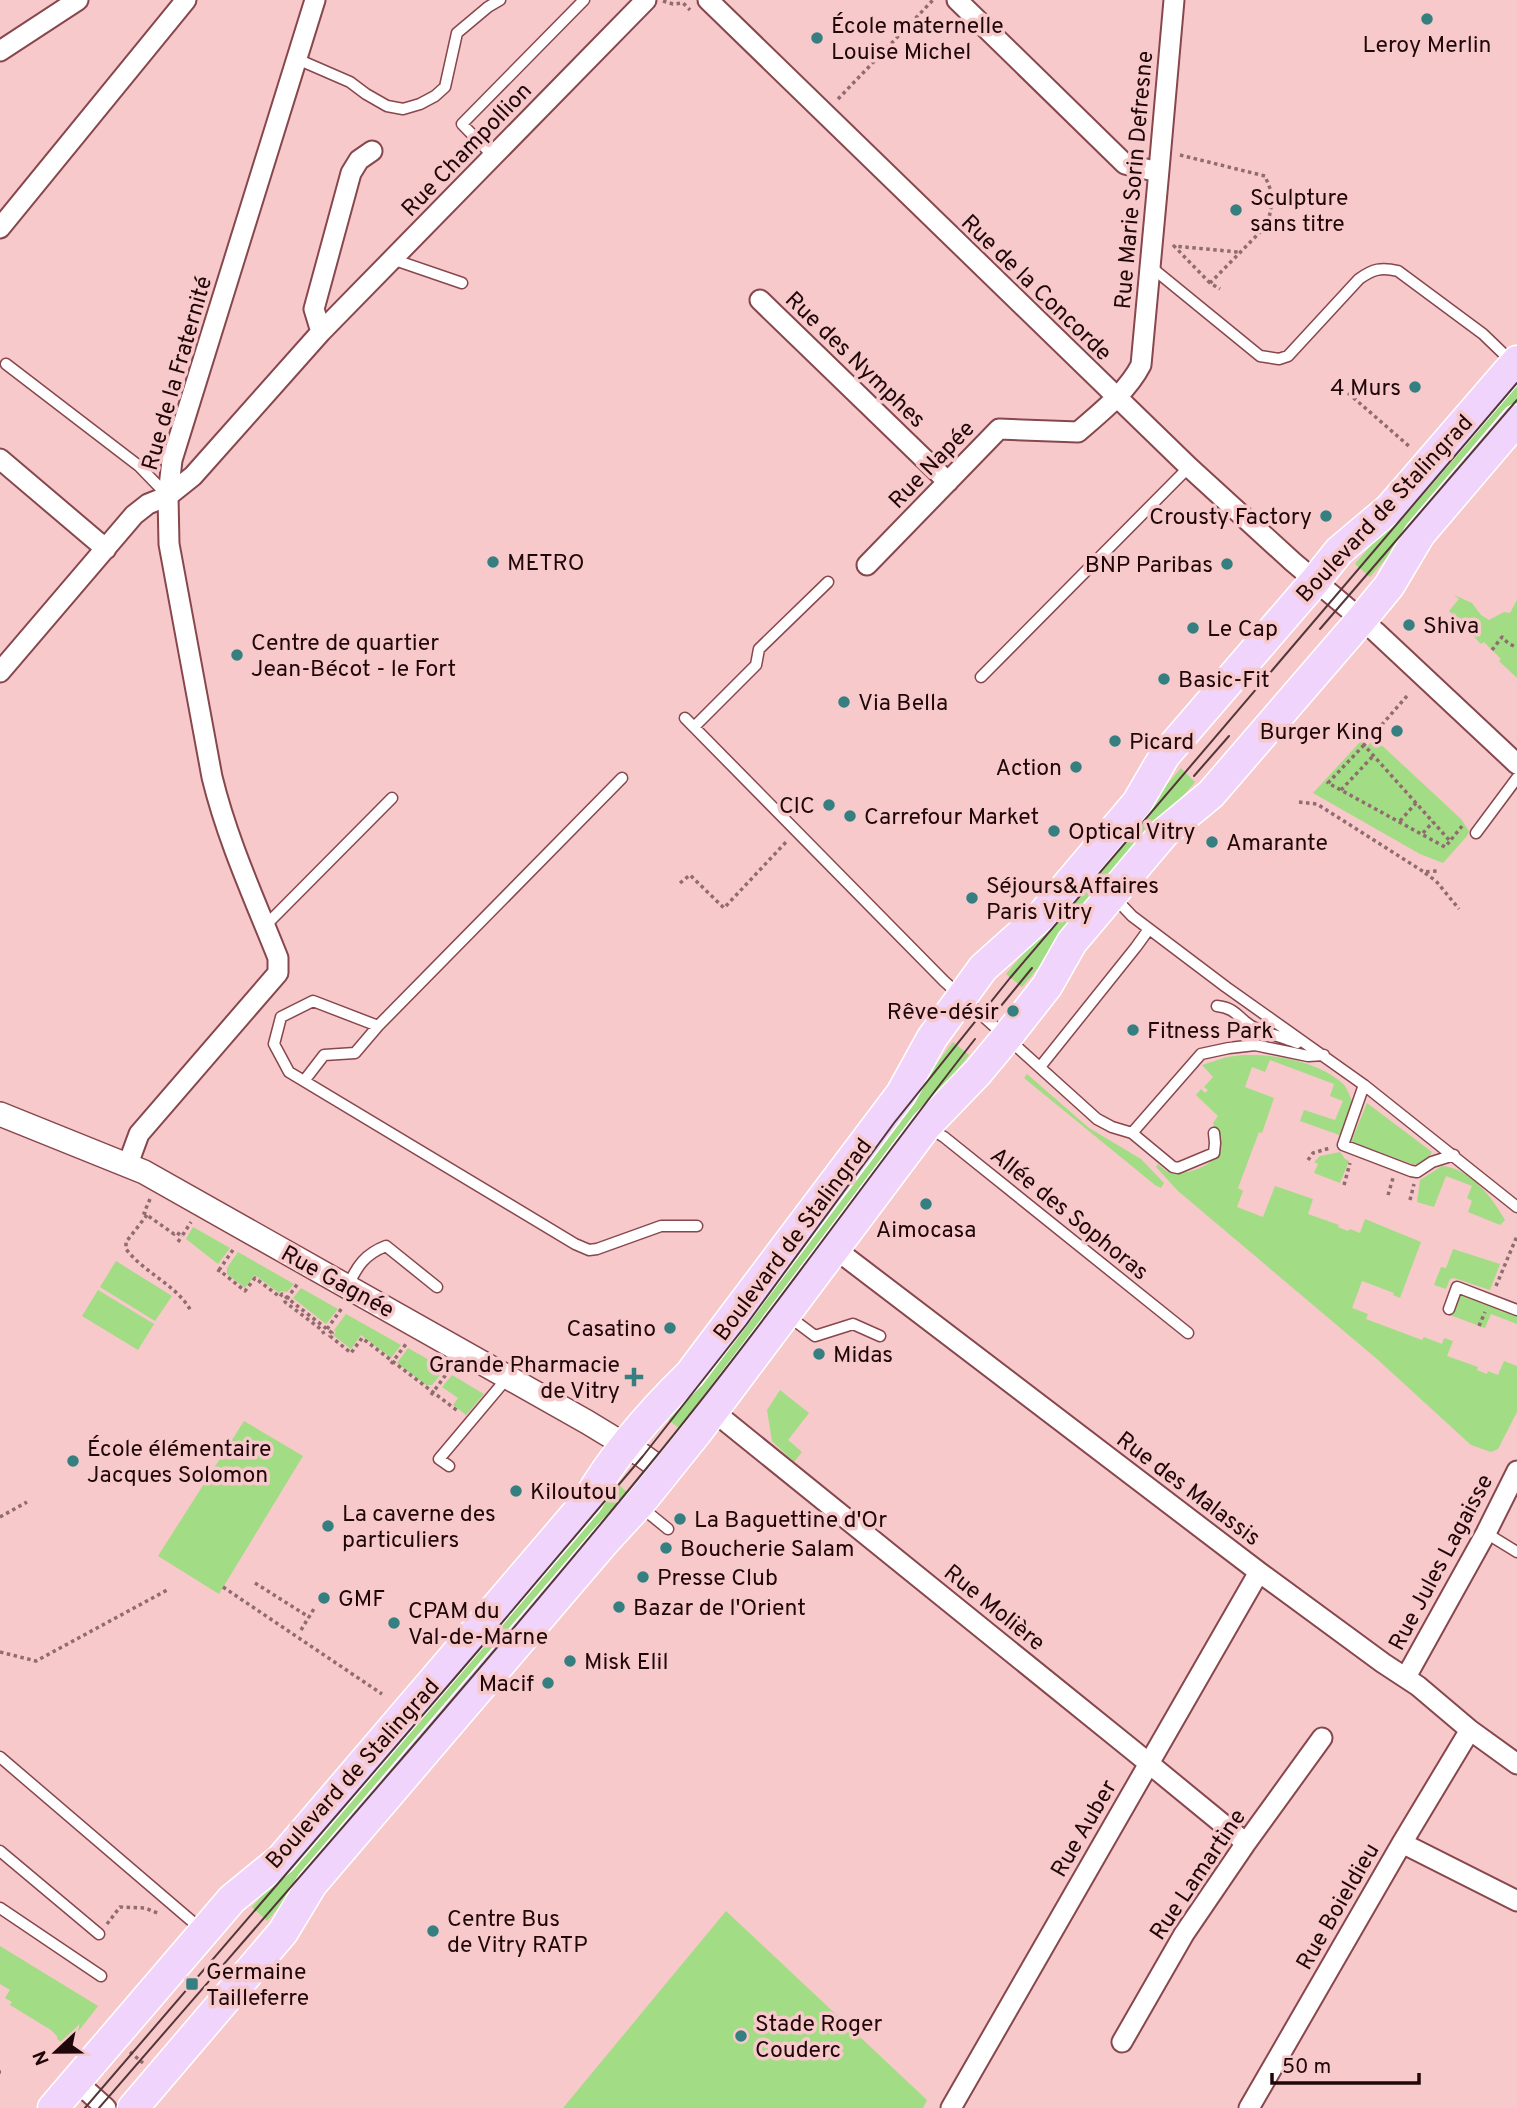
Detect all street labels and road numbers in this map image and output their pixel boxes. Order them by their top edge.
street label: Rue Marie Sorin Defresne [1110,50,1161,311]
street label: Rue Champollion [396,78,539,224]
street label: Rue de la Concorde [954,209,1117,368]
street label: Rue de la Fraternité [137,273,220,474]
street label: Rue des Nymphes [778,286,931,435]
street label: Boulevard de Stalingrad [1291,410,1480,610]
street label: Rue Napée [884,415,982,516]
street label: Boulevard de Stalingrad [708,1133,880,1348]
street label: Allée des Sophoras [983,1142,1154,1288]
street label: Rue Gagnée [275,1240,398,1326]
street label: Rue des Malassis [1110,1426,1265,1554]
street label: Rue Jules Lagaisse [1384,1470,1501,1656]
street label: Rue Molière [937,1559,1050,1659]
street label: Boulevard de Stalingrad [261,1673,447,1876]
street label: Rue Auber [1046,1775,1125,1883]
street label: Rue Lamartine [1145,1804,1254,1946]
street label: Rue Boieldieu [1291,1838,1387,1976]

